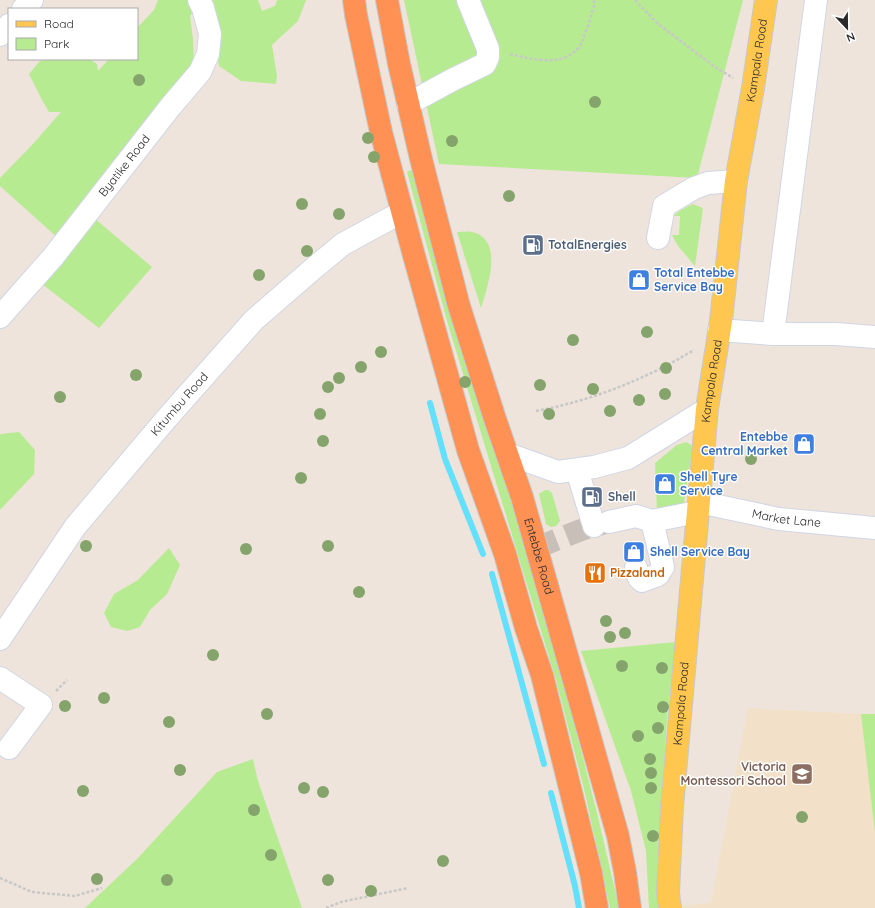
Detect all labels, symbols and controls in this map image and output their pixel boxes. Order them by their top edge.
legend [8,8,138,60]
north arrow [827,8,867,48]
text: Road [44,16,74,31]
street label: Kampala Road [743,18,770,103]
text: N [844,29,857,45]
text: Park [44,36,69,51]
street label: Byatike Road [95,131,153,199]
fuel station icon: TotalEnergies [520,232,546,258]
place label: TotalEnergies [548,237,627,252]
place label: Total Entebbe Service Bay [654,265,735,294]
shop icon: Total Entebbe Service Bay [626,267,652,293]
street label: Kampala Road [698,338,725,423]
street label: Kitumbu Road [147,369,211,439]
place label: Entebbe Central Market [701,429,788,458]
shop icon: Entebbe Central Market [791,431,817,457]
place label: Shell Tyre Service [680,469,738,498]
shop icon: Shell Tyre Service [652,471,678,497]
fuel station icon: Shell [579,484,605,510]
place label: Shell [608,489,636,504]
street label: Market Lane [751,505,822,530]
street label: Entebbe Road [521,516,557,596]
shop icon: Shell Service Bay [621,539,647,565]
place label: Shell Service Bay [650,544,750,559]
restaurant icon: Pizzaland [582,560,608,586]
place label: Pizzaland [610,565,665,580]
street label: Kampala Road [669,661,692,746]
place label: Victoria Montessori School [680,759,786,788]
school or university icon: Victoria Montessori School [789,761,815,787]

